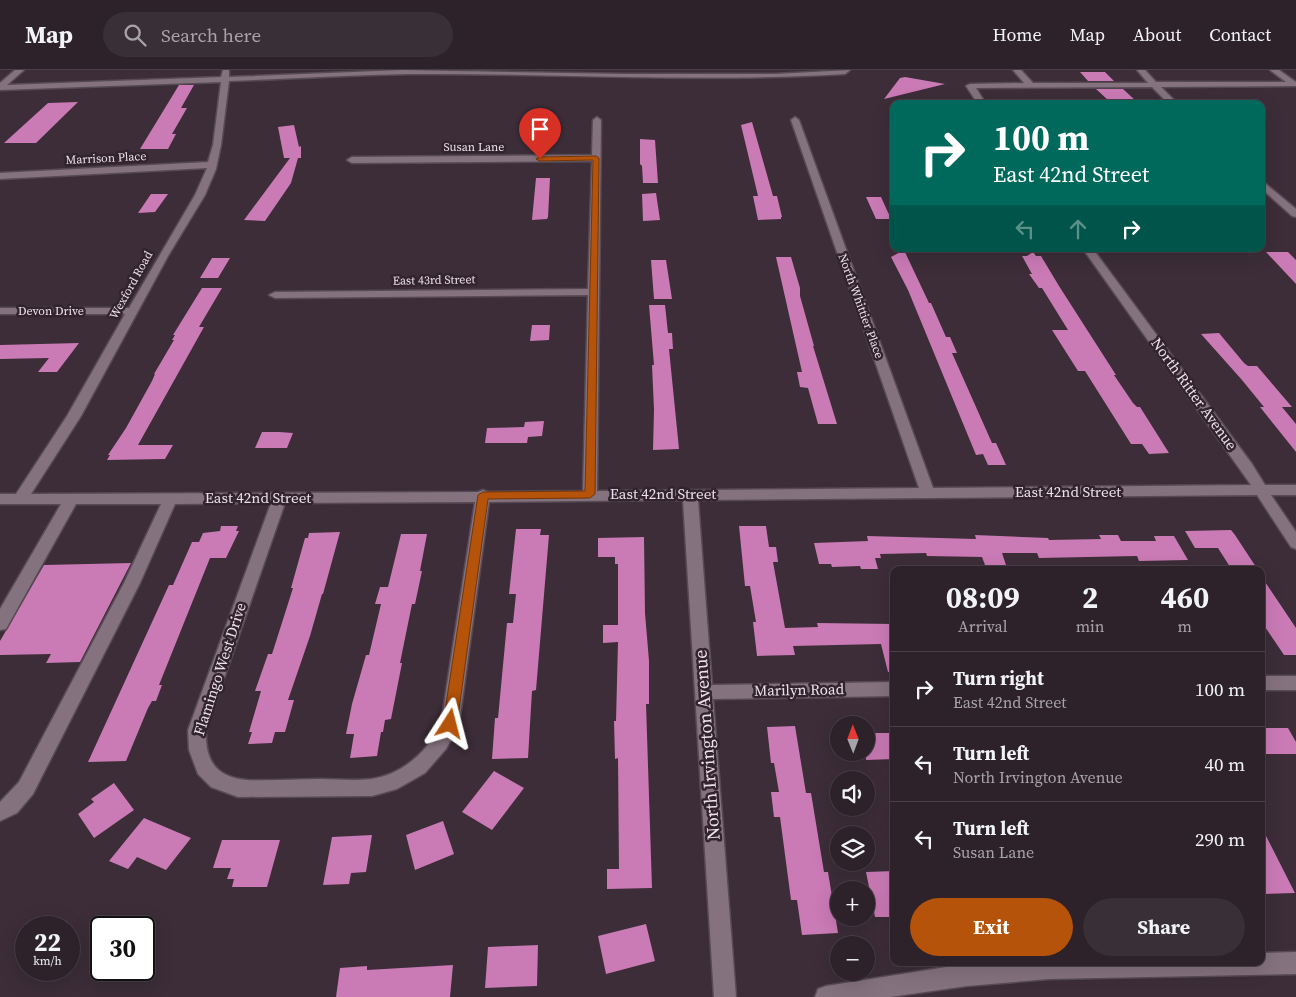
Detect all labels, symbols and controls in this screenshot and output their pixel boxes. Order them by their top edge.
search box [103,12,453,57]
text: Map [25,18,73,51]
icon: search [121,21,149,49]
text: Search here [161,22,261,48]
text: Home [993,22,1042,47]
text: Map [1070,22,1105,47]
text: About [1133,22,1181,47]
text: Contact [1209,22,1271,47]
pin [519,108,561,159]
text: 100 m [993,114,1089,162]
icon: arrive [526,115,554,143]
icon: right [910,120,975,185]
street label: Susan Lane [444,139,504,155]
street label: Marrison Place [65,148,147,168]
text: East 42nd Street [993,159,1149,189]
icon: left [1011,215,1039,243]
icon: ahead [1064,215,1092,243]
icon: right [1117,215,1145,243]
street label: Wexford Road [106,248,156,322]
street label: North Whittier Place [835,251,887,361]
street label: East 43rd Street [392,271,476,289]
street label: Devon Drive [18,303,84,319]
street label: North Ritter Avenue [1147,333,1242,454]
street label: East 42nd Street [1015,481,1121,502]
street label: East 42nd Street [610,483,716,504]
street label: East 42nd Street [205,487,311,508]
text: 08:09 [946,577,1020,618]
text: 2 [1082,577,1098,618]
text: 460 [1160,577,1209,618]
street label: Flamingo West Drive [188,599,251,738]
text: Arrival [958,615,1008,637]
text: min [1076,615,1105,637]
text: m [1178,615,1192,637]
street label: North Irvington Avenue [687,649,726,841]
text: Turn right [953,665,1044,691]
icon: right [910,675,938,703]
text: 100 m [1195,676,1245,702]
street label: Marilyn Road [754,678,845,701]
text: East 42nd Street [953,691,1067,713]
position arrow [423,697,475,749]
north arrow [830,716,875,761]
map controls [830,716,875,981]
text: Turn left [953,740,1029,766]
icon: left [910,750,938,778]
text: 40 m [1204,751,1245,777]
text: North Irvington Avenue [953,766,1123,788]
button: sound [830,771,875,816]
text: Turn left [953,815,1029,841]
icon: left [910,825,938,853]
button: layers [830,826,875,871]
text: 290 m [1195,826,1245,852]
text: Susan Lane [953,841,1034,863]
button: + [830,881,875,926]
button: Exit [910,898,1073,956]
button: Share [1083,898,1245,956]
speed limit sign: 30 [90,916,155,981]
text: 22 [34,925,61,959]
button: − [830,936,875,981]
text: km/h [33,953,62,969]

